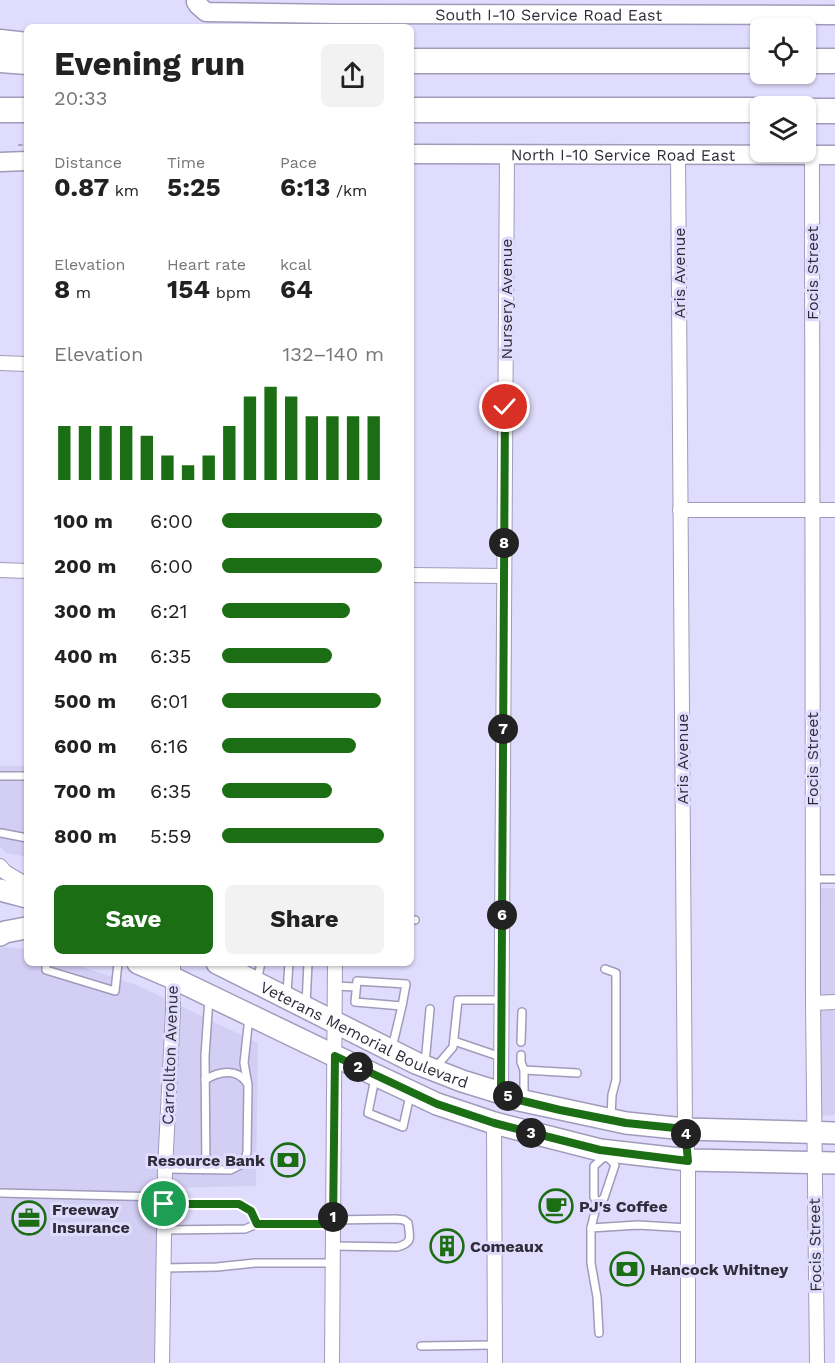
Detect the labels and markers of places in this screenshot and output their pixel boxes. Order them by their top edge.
pin [479,381,530,432]
pin: 8 [489,528,519,558]
pin: 7 [488,714,518,744]
pin: 6 [487,900,517,930]
pin: 2 [343,1052,373,1082]
pin: 5 [493,1081,523,1111]
pin: 3 [516,1118,546,1148]
pin: 4 [671,1119,701,1149]
bank icon: Resource Bank [270,1142,306,1178]
place label: Resource Bank [147,1151,265,1170]
pin [138,1178,189,1229]
cafe icon: PJ's Coffee [538,1188,574,1224]
place label: PJ's Coffee [579,1197,668,1216]
office icon: Freeway Insurance [11,1200,47,1236]
place label: Freeway Insurance [52,1200,130,1237]
pin: 1 [318,1202,348,1232]
building icon: Comeaux [429,1228,465,1264]
place label: Comeaux [470,1237,544,1256]
bank icon: Hancock Whitney [609,1251,645,1287]
place label: Hancock Whitney [650,1260,789,1279]

